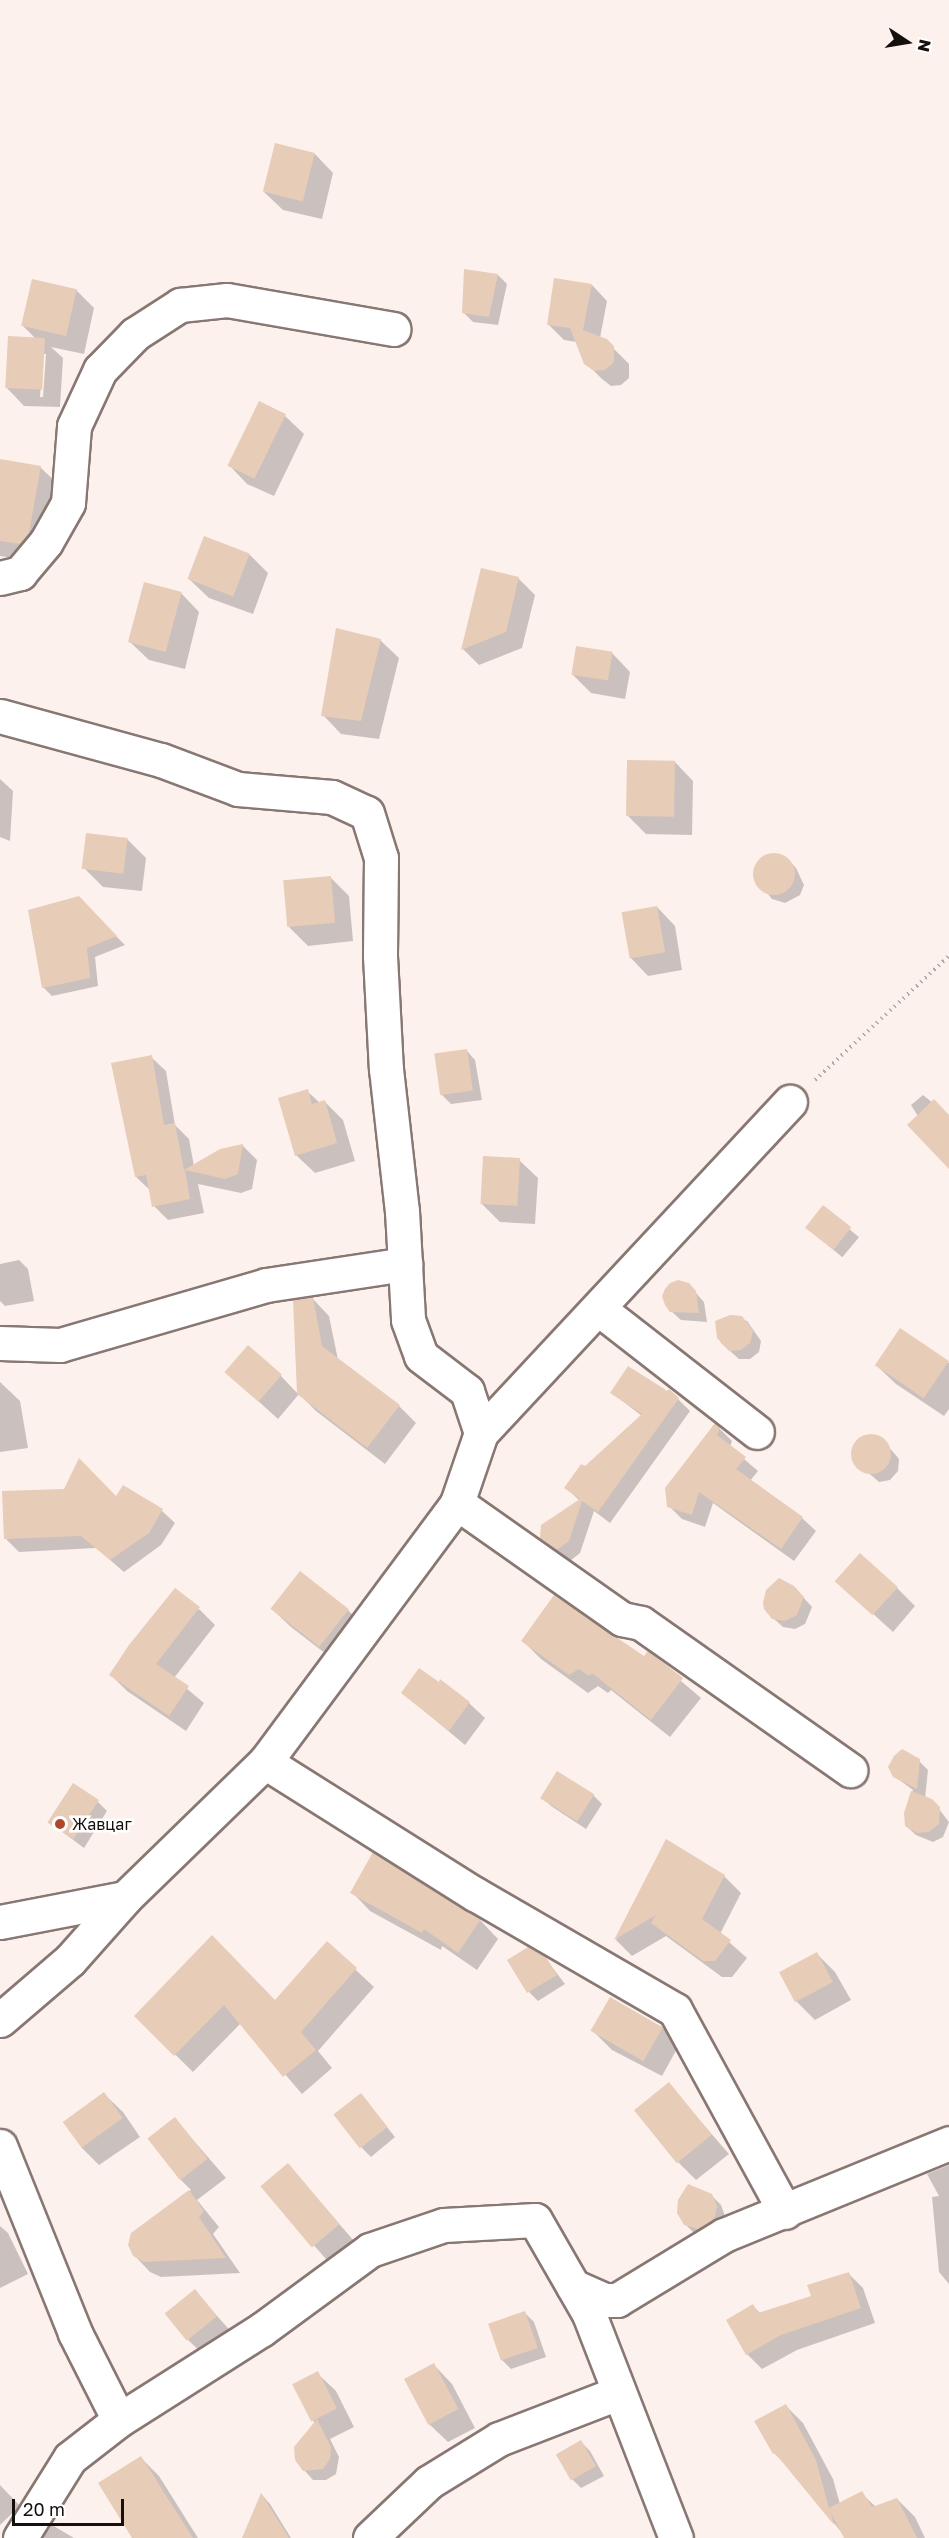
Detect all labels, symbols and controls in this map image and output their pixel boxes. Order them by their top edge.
north arrow [877,12,937,72]
text: N [914,38,936,54]
place label: Жавцаг [72,1814,132,1834]
marker: Жавцаг [53,1817,67,1831]
scale bar [15,2487,128,2525]
text: 20 m [23,2498,65,2520]

